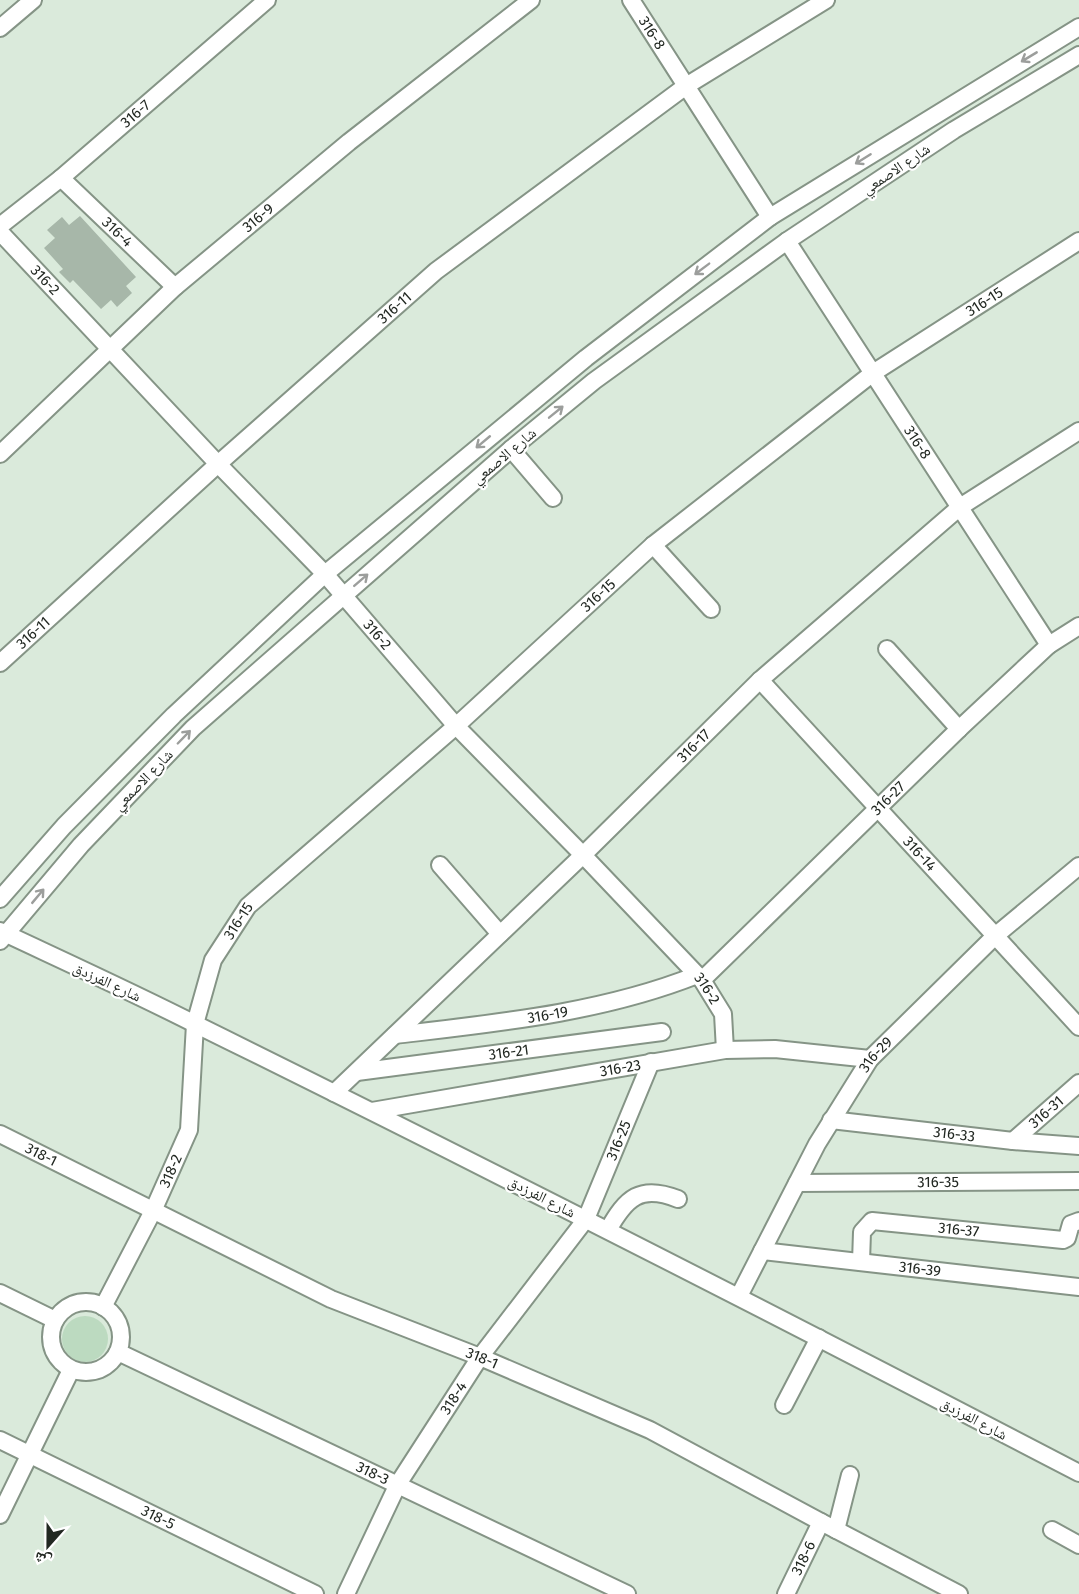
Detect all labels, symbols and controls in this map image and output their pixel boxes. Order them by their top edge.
street label: 316-8 [635,13,669,53]
one-way arrow [1021,52,1038,64]
street label: 316-7 [117,96,154,131]
street label: شارع الاصمعي [858,140,935,201]
one-way arrow [855,154,872,166]
street label: 316-9 [239,199,277,236]
street label: 316-4 [98,213,136,251]
street label: 316-2 [27,261,63,299]
one-way arrow [694,263,710,276]
street label: 316-15 [962,283,1006,320]
street label: 316-11 [374,288,415,327]
one-way arrow [548,405,564,418]
street label: 316-8 [900,422,935,462]
street label: شارع الاصمعي [468,424,542,490]
one-way arrow [475,436,491,449]
one-way arrow [353,573,368,587]
street label: 316-15 [577,575,619,616]
street label: 316-11 [13,613,54,653]
street label: 316-2 [359,616,395,654]
street label: 316-17 [673,725,714,766]
one-way arrow [176,730,191,745]
street label: شارع الاصمعي [109,745,179,816]
street label: 316-27 [867,777,909,819]
street label: 316-14 [899,833,940,875]
one-way arrow [31,888,44,904]
street label: 316-15 [220,899,257,943]
street label: شارع الفرزدق [70,958,144,1007]
street label: 316-2 [691,969,724,1008]
street label: 316-19 [526,1002,570,1027]
street label: 316-29 [855,1033,896,1076]
street label: 316-21 [488,1041,530,1064]
street label: 316-23 [598,1056,642,1081]
street label: 316-31 [1025,1092,1067,1132]
street label: 316-25 [602,1118,635,1163]
street label: 316-33 [932,1123,976,1146]
street label: 318-1 [22,1139,60,1170]
street label: 318-2 [156,1152,186,1190]
street label: شارع الفرزدق [505,1172,579,1222]
street label: 316-35 [917,1173,959,1191]
street label: 316-37 [937,1219,980,1241]
street label: 316-39 [898,1258,942,1280]
street label: 318-1 [463,1343,501,1373]
street label: 318-4 [436,1378,471,1418]
street label: شارع الفرزدق [937,1394,1010,1445]
street label: 318-3 [353,1458,392,1489]
street label: 318-5 [138,1501,178,1533]
north arrow [18,1516,78,1576]
street label: 318-6 [788,1538,819,1578]
text: ش [31,1548,54,1571]

